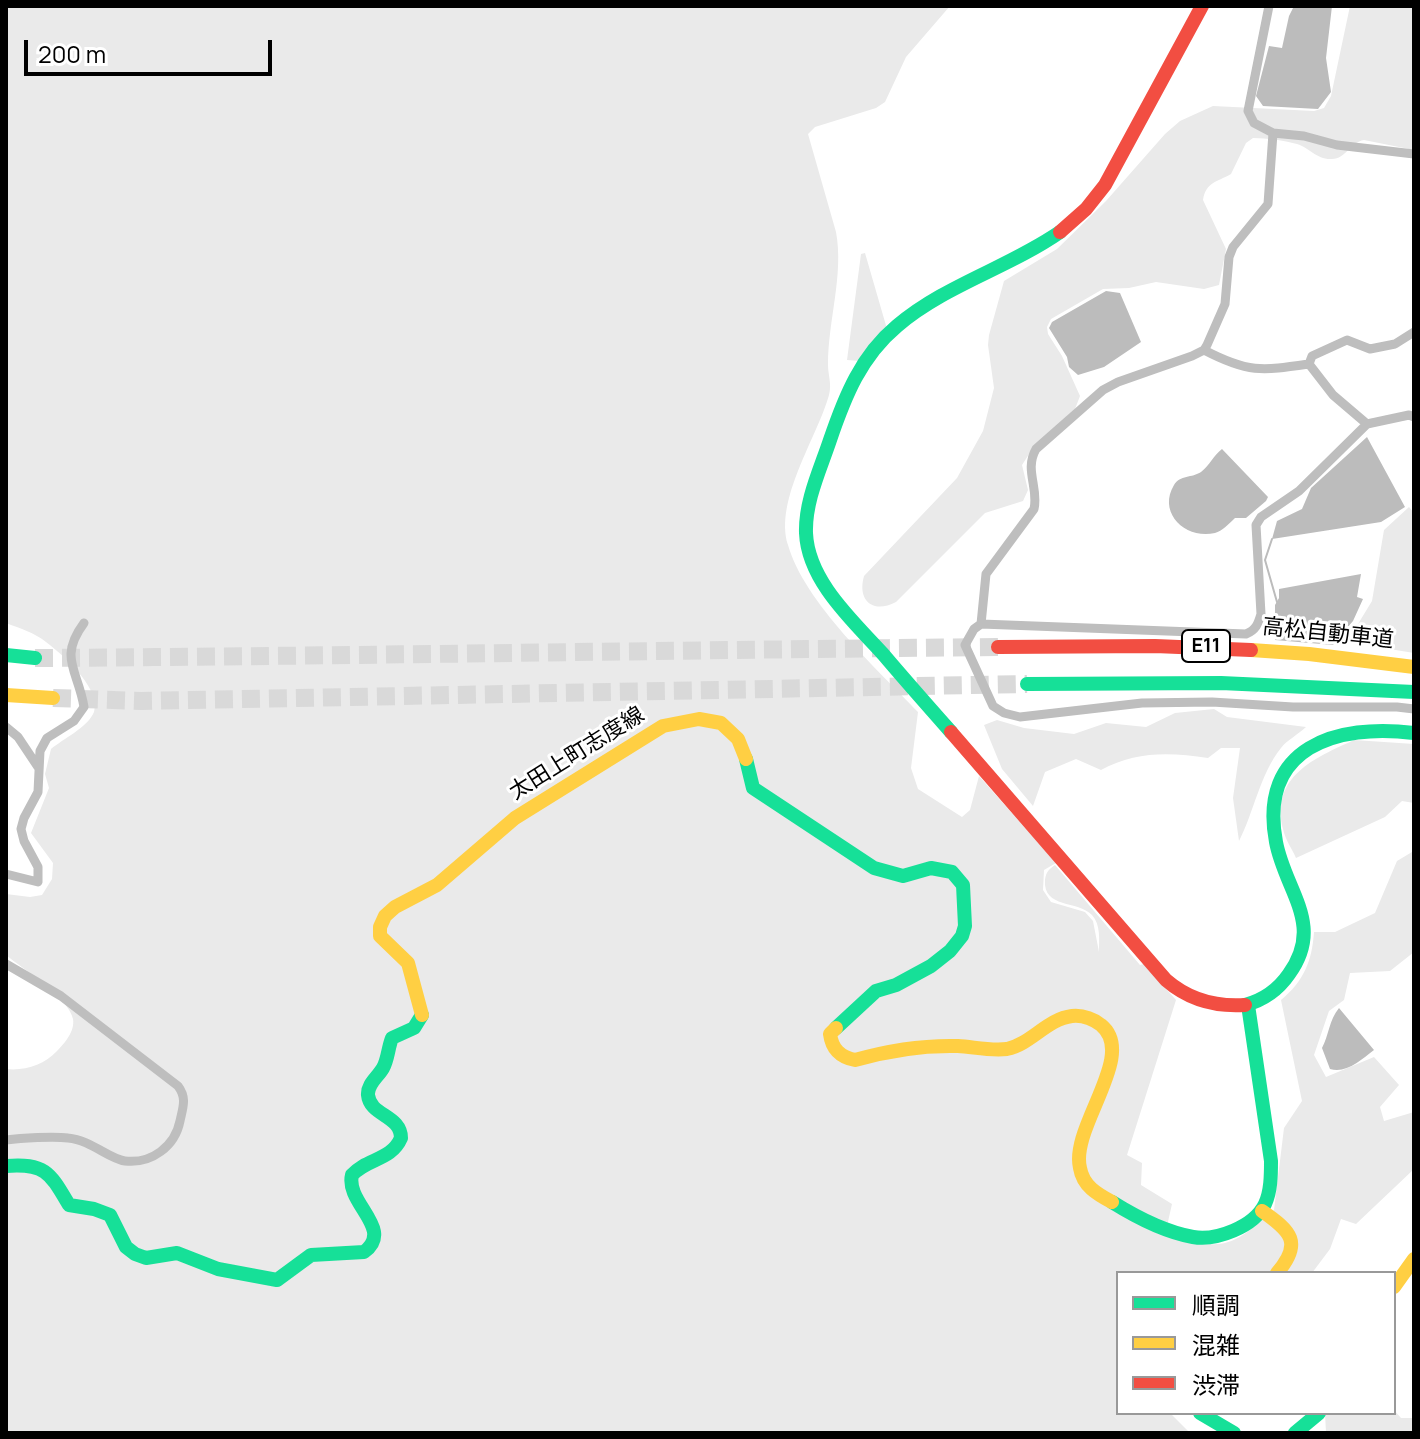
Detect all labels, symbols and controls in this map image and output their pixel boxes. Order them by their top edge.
scale bar [28,24,276,74]
text: 200 m [38,37,106,70]
street label: 高松自動車道 [1261,614,1395,654]
road number: E11 [1182,630,1230,662]
street label: 太田上町志度線 [505,702,649,806]
legend [1116,1271,1396,1415]
text: 順調 [1192,1288,1240,1321]
text: 混雑 [1192,1328,1240,1361]
text: 渋滞 [1192,1368,1240,1401]

